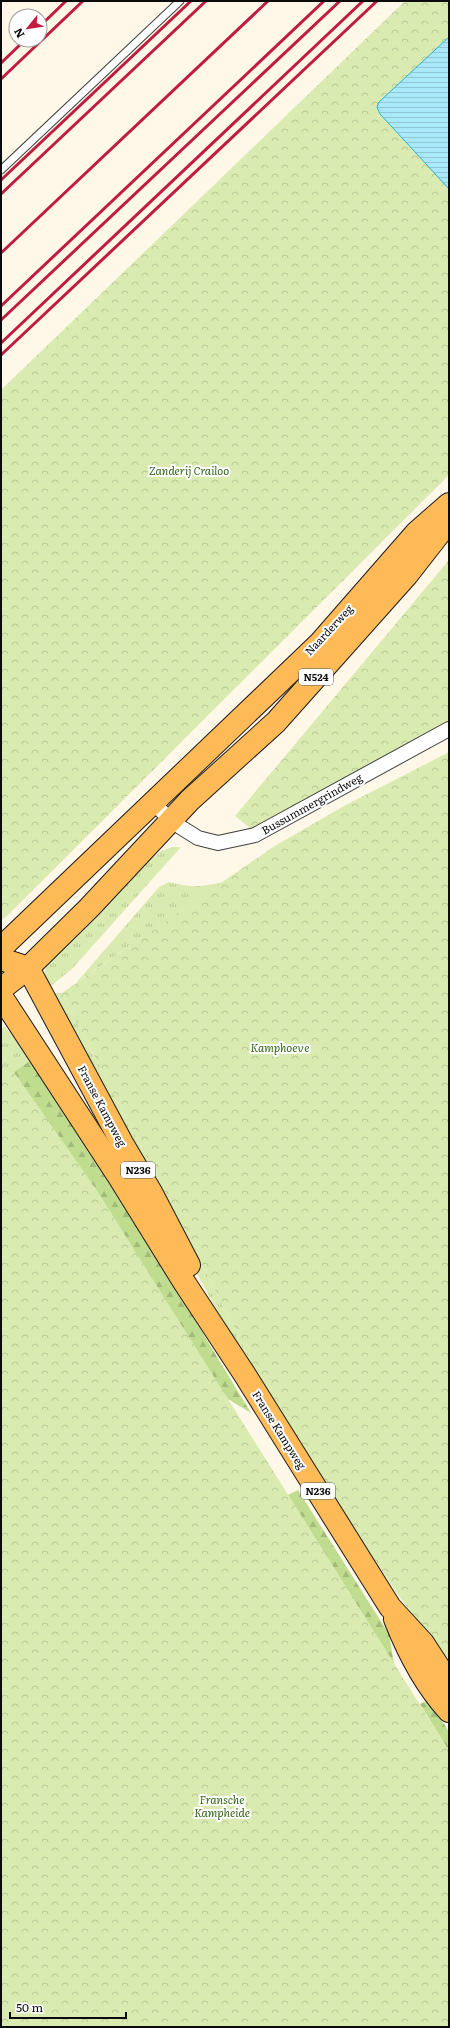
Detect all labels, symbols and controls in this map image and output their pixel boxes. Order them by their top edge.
north arrow [8,8,48,48]
text: N [9,26,28,41]
park label: Zanderij Crailoo [149,462,229,478]
street label: Naarderweg [301,600,357,658]
road number: N524 [299,669,333,685]
street label: Bussummergrindweg [258,768,366,838]
park label: Kamphoeve [251,1039,309,1055]
street label: Franse Kampweg [75,1062,131,1150]
road number: N236 [121,1162,155,1178]
street label: Franse Kampweg [249,1387,311,1473]
road number: N236 [301,1483,335,1499]
park label: Fransche Kampheide [194,1791,250,1820]
scale bar [10,1994,126,2020]
text: 50 m [16,1998,43,2016]

